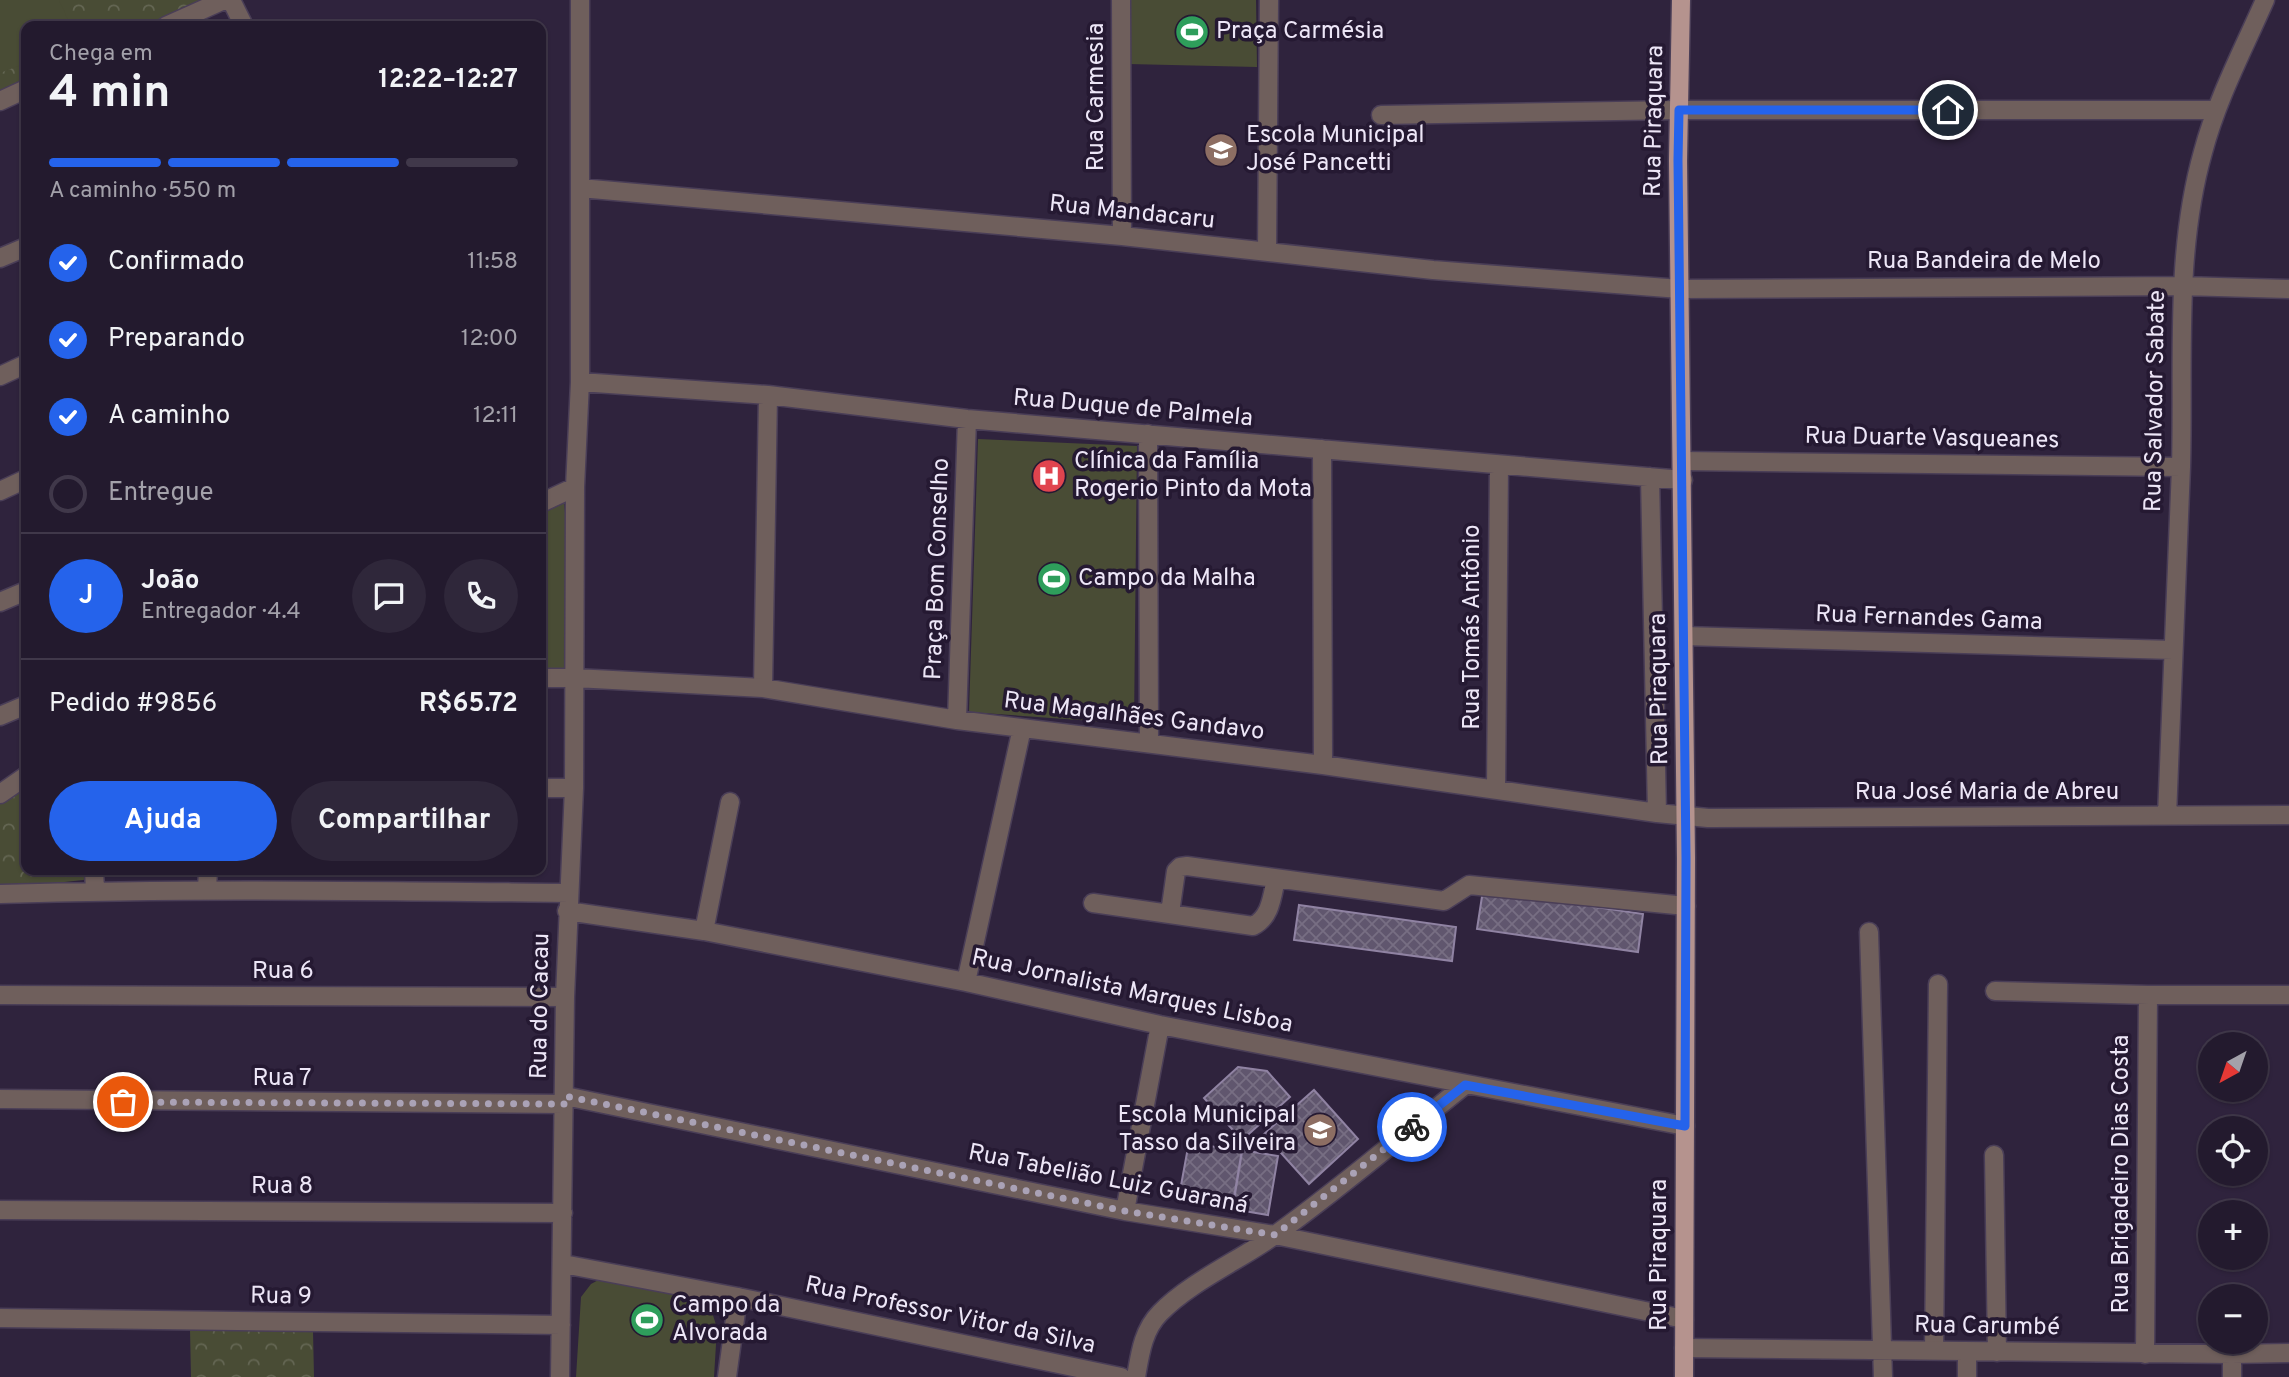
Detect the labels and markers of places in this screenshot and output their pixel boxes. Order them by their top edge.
sports icon: Praça Carmésia [1173,13,1211,51]
place label: Praça Carmésia [1216,17,1384,47]
pin [1918,80,1978,140]
place label: Escola Municipal José Pancetti [1246,121,1425,179]
school or university icon: Escola Municipal José Pancetti [1202,131,1240,169]
place label: Clínica da Família Rogerio Pinto da Mota [1074,447,1312,505]
hospital icon: Clínica da Família Rogerio Pinto da Mota [1030,457,1068,495]
sports icon: Campo da Malha [1035,560,1073,598]
place label: Campo da Malha [1078,564,1256,594]
pin [93,1072,153,1132]
place label: Escola Municipal Tasso da Silveira [1117,1101,1296,1159]
school or university icon: Escola Municipal Tasso da Silveira [1301,1111,1339,1149]
place label: Campo da Alvorada [672,1291,780,1349]
sports icon: Campo da Alvorada [628,1301,666,1339]

